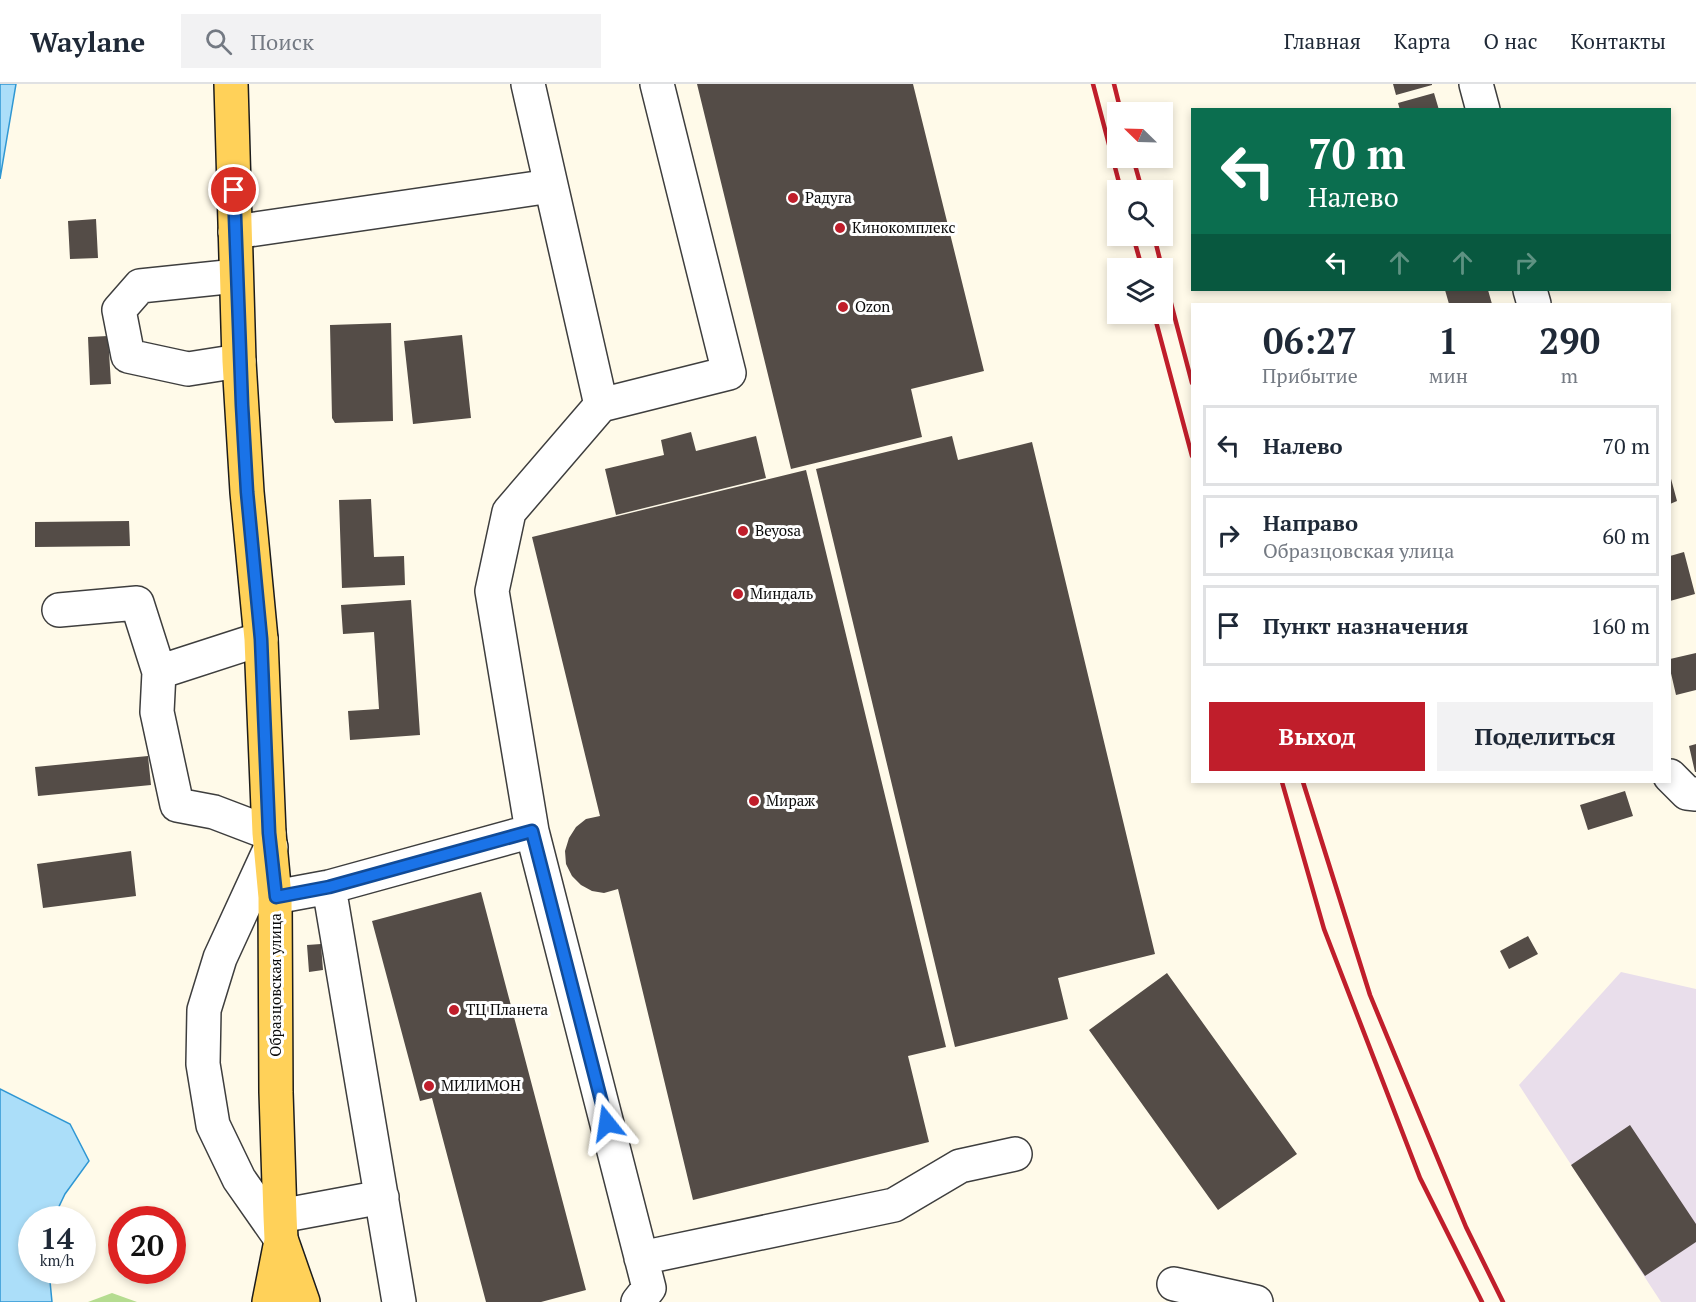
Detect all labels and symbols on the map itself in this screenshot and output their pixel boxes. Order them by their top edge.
north arrow [1107,102,1173,168]
pin [208,164,259,215]
place label: Радуга [805,187,852,207]
marker: Радуга [786,191,800,205]
place label: Кинокомплекс [852,217,955,237]
marker: Кинокомплекс [833,221,847,235]
place label: Ozon [855,296,890,316]
marker: Ozon [836,300,850,314]
place label: Beyosa [755,520,802,540]
marker: Beyosa [736,524,750,538]
place label: Миндаль [750,583,814,603]
marker: Миндаль [731,587,745,601]
place label: Мираж [766,790,815,810]
marker: Мираж [747,794,761,808]
street label: Образцовская улица [265,913,285,1057]
place label: ТЦ Планета [466,999,549,1019]
marker: ТЦ Планета [447,1003,461,1017]
place label: МИЛИМОН [441,1075,521,1095]
marker: МИЛИМОН [422,1079,436,1093]
position arrow [575,1091,639,1155]
speed limit sign: 20 [108,1206,186,1284]

